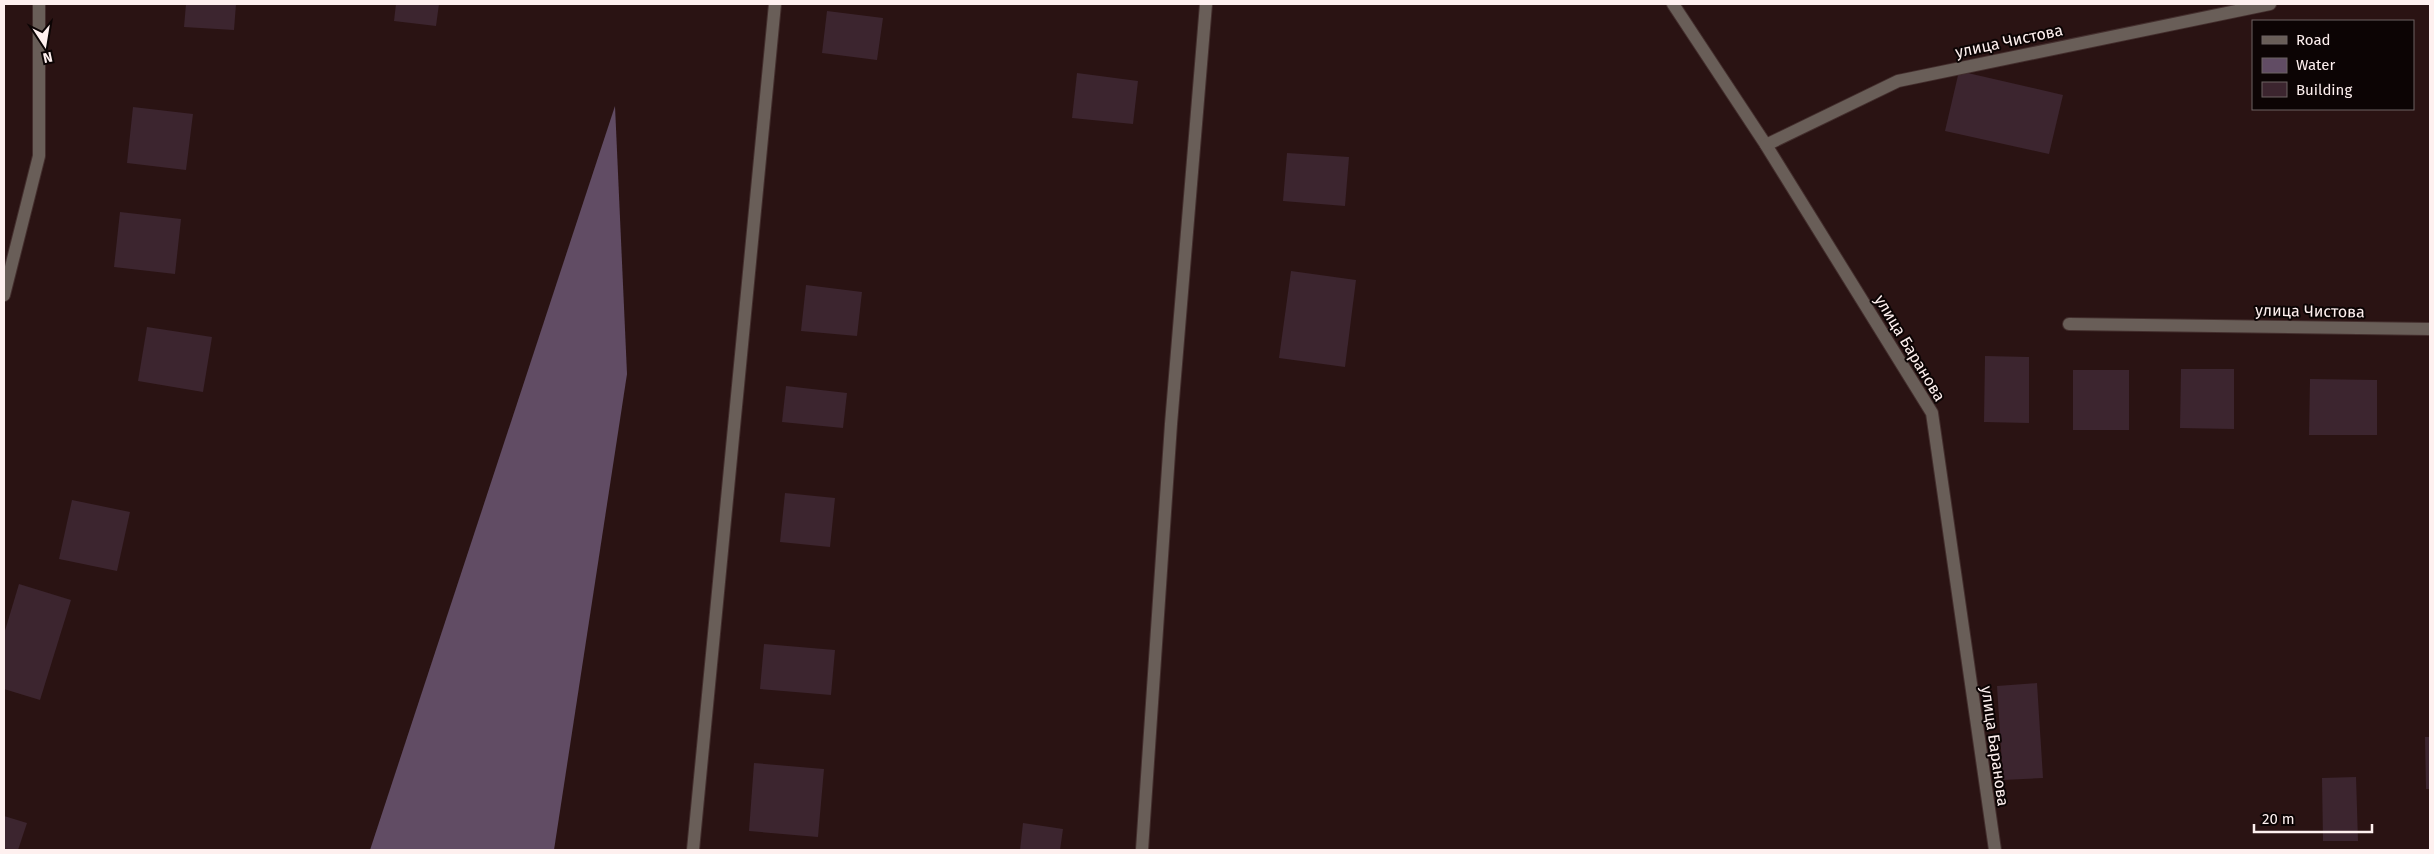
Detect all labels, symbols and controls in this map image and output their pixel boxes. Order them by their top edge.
north arrow [20,20,70,70]
street label: улица Чистова [1953,20,2065,62]
legend [2252,20,2414,110]
text: Road [2296,31,2331,49]
text: N [41,48,54,67]
text: Water [2296,56,2335,74]
text: Building [2296,81,2352,99]
street label: улица Баранова [1871,291,1949,405]
street label: улица Чистова [2255,301,2365,321]
street label: улица Баранова [1977,685,2013,807]
scale bar [2254,802,2372,834]
text: 20 m [2262,810,2295,828]

